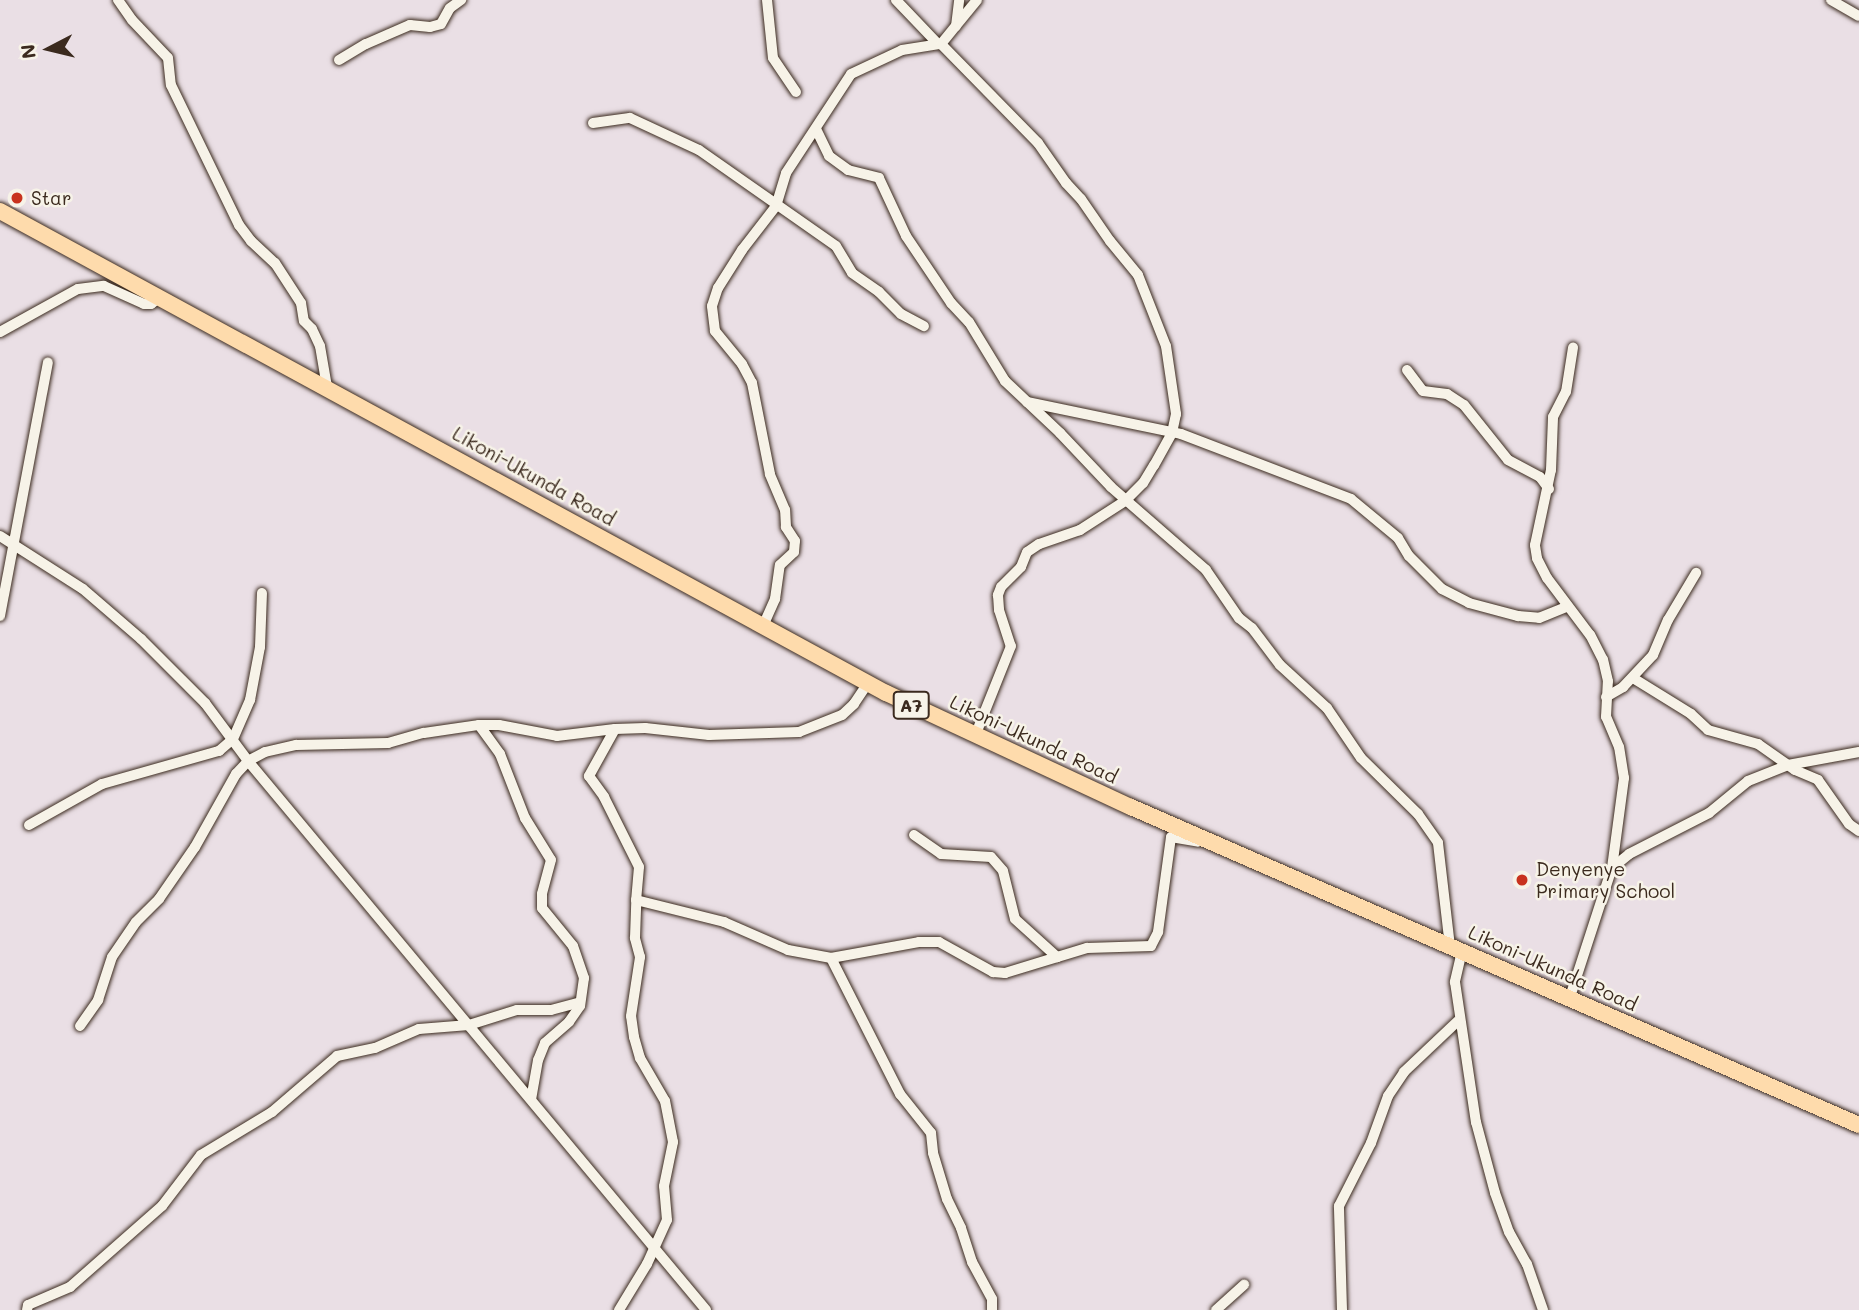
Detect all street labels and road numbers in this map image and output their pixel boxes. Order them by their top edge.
street label: Likoni-Ukunda Road [449,422,619,530]
road number: A7 [892,690,930,720]
street label: Likoni-Ukunda Road [946,690,1122,788]
street label: Likoni-Ukunda Road [1465,920,1641,1016]

